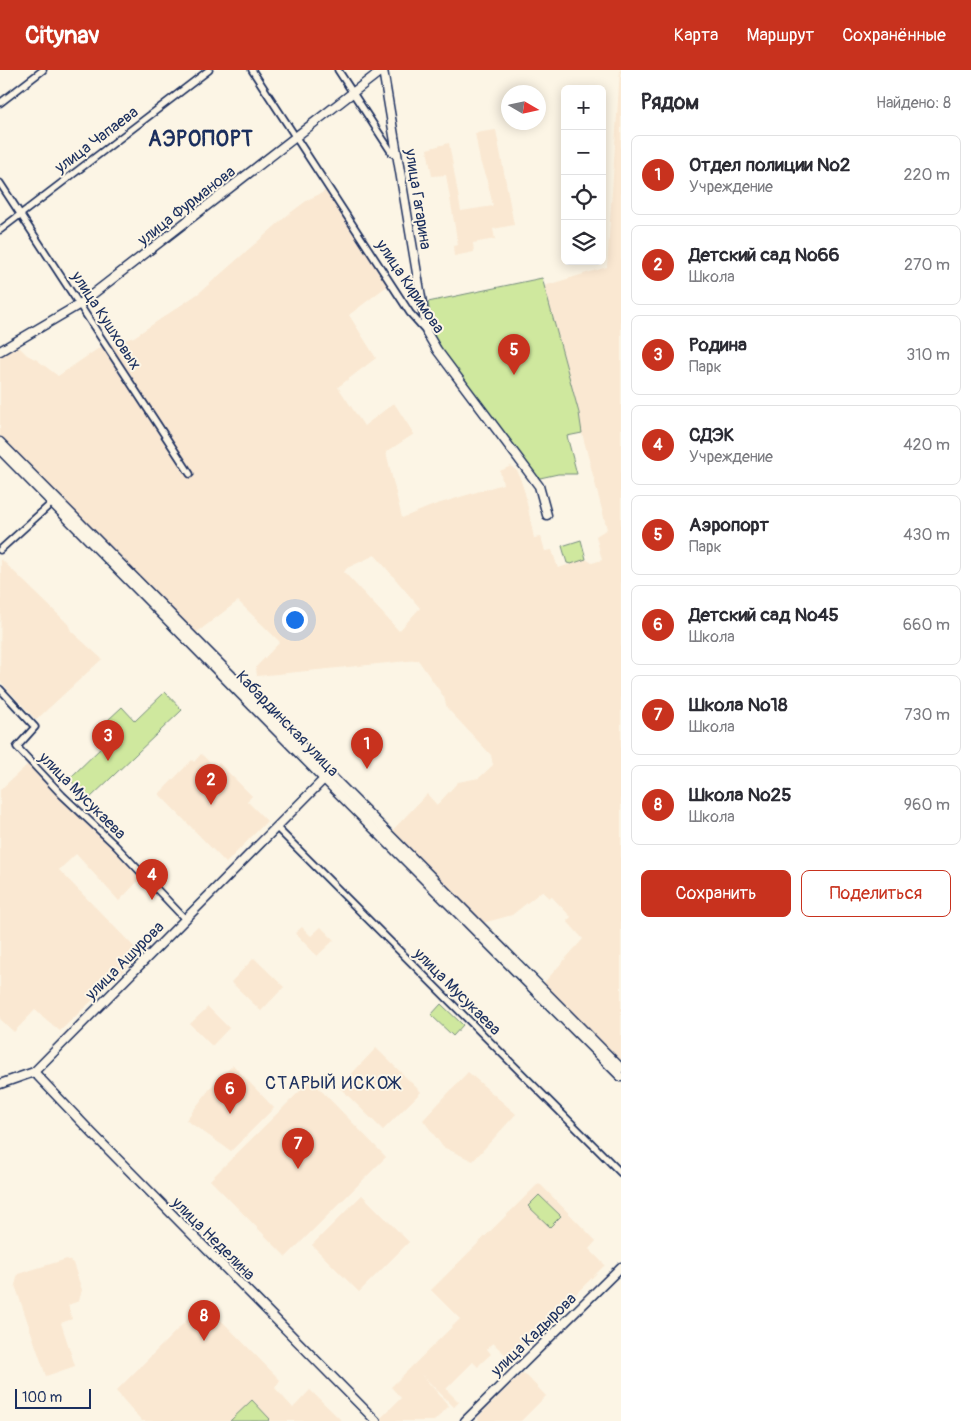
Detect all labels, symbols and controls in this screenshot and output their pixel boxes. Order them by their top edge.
text: Citynav [25,21,100,50]
text: Карта [674,24,718,47]
text: Маршрут [746,24,814,47]
text: Сохранённые [842,24,946,47]
north arrow [501,85,546,130]
map controls [561,85,606,265]
button: + [561,85,606,130]
text: Рядом [641,89,699,116]
text: Найдено: 8 [876,93,951,113]
street label: улица Чапаева [50,102,142,178]
district label: АЭРОПОРТ [148,126,254,153]
button: − [561,130,606,175]
street label: улица Гагарина [400,147,436,251]
text: Отдел полиции №2 [689,153,850,177]
street label: улица Фурманова [133,161,239,251]
text: 1 [655,165,661,185]
text: 220 m [904,165,950,185]
button: locate [561,175,606,220]
text: Учреждение [689,177,773,197]
button: layers [561,220,606,265]
street label: улица Киримова [371,235,449,337]
text: Детский сад №66 [689,243,840,267]
text: 2 [654,255,662,275]
text: 270 m [904,255,950,275]
street label: улица Кушховых [66,267,145,374]
text: Школа [689,267,735,287]
text: Родина [689,333,747,357]
pin: 5 [498,334,530,375]
text: 3 [654,345,662,365]
text: 310 m [906,345,950,365]
text: Парк [689,357,722,377]
text: СДЭК [689,423,734,447]
text: 4 [653,435,663,455]
text: 420 m [903,435,950,455]
text: Учреждение [689,447,773,467]
text: Аэропорт [689,513,769,537]
text: 5 [654,525,662,545]
text: 430 m [903,525,950,545]
text: Парк [689,537,722,557]
text: Детский сад №45 [689,603,839,627]
your location [282,607,308,633]
text: 6 [653,615,663,635]
text: 660 m [903,615,950,635]
text: Школа [689,627,735,647]
street label: Кабардинская улица [232,667,343,781]
text: Школа №18 [689,693,788,717]
text: 7 [654,705,662,725]
text: 730 m [904,705,950,725]
text: Школа [689,717,735,737]
pin: 3 [92,720,124,761]
pin: 1 [351,728,383,769]
street label: улица Мусукаева [34,747,130,844]
pin: 2 [195,764,227,805]
text: Школа №25 [689,783,791,807]
text: 8 [654,795,662,815]
text: 960 m [904,795,950,815]
text: Школа [689,807,735,827]
pin: 4 [136,859,168,900]
button: Сохранить [641,870,791,917]
button: Поделиться [801,870,951,917]
street label: улица Ашурова [80,917,168,1005]
street label: улица Мусукаева [409,943,505,1040]
district label: СТАРЫЙ ИСКОЖ [265,1072,402,1095]
pin: 6 [214,1073,246,1114]
pin: 7 [282,1128,314,1169]
street label: улица Неделина [167,1192,259,1285]
street label: улица Кадырова [486,1289,581,1381]
pin: 8 [188,1300,220,1341]
scale bar [15,1386,91,1409]
text: 100 m [22,1389,62,1406]

